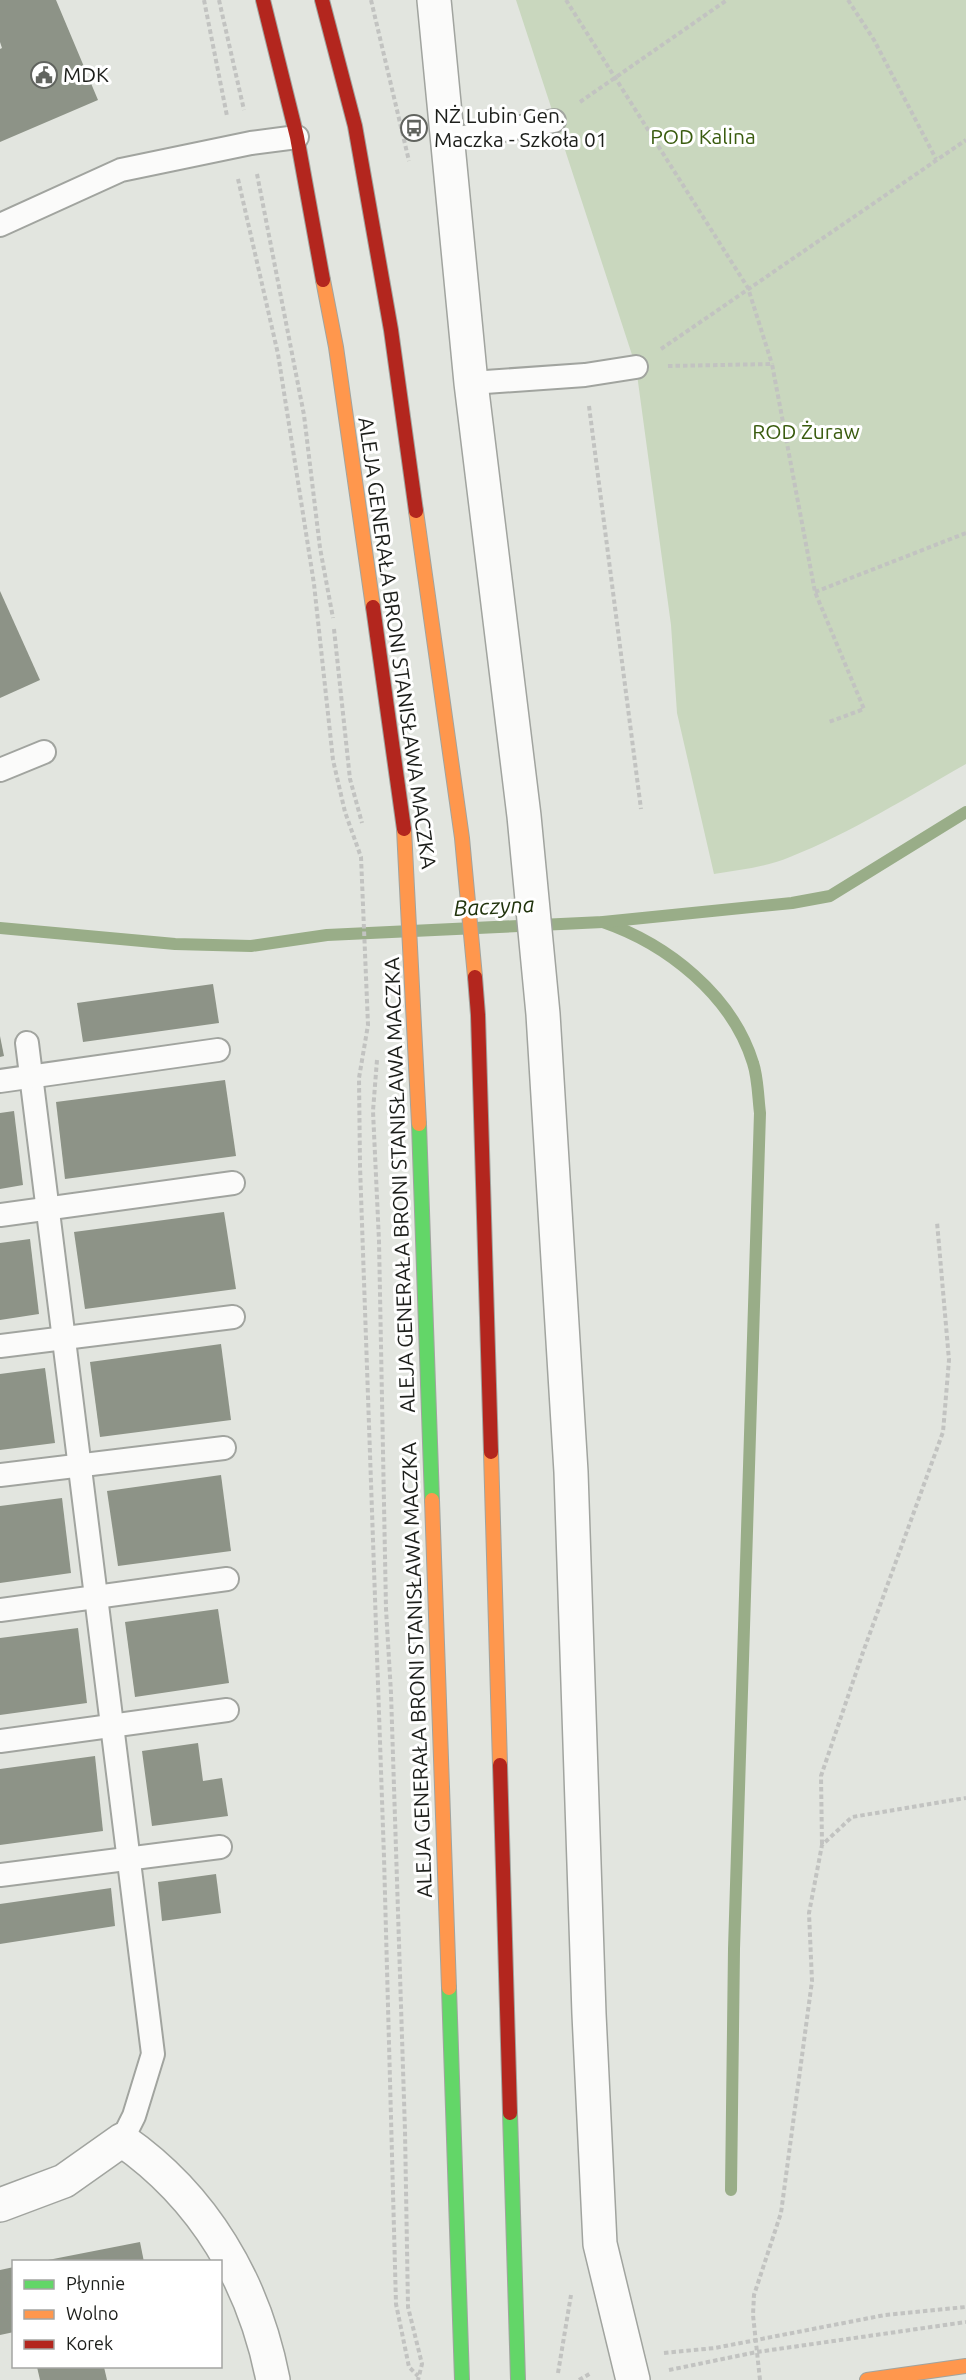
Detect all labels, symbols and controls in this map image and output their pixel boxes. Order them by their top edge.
public building icon: MDK [29,60,59,90]
place label: MDK [63,62,109,86]
place label: NŻ Lubin Gen. Maczka - Szkoła 01 [434,103,608,151]
bus stop icon: NŻ Lubin Gen. Maczka - Szkoła 01 [399,113,429,143]
park label: POD Kalina [650,124,756,148]
street label: ALEJA GENERAŁA BRONI STANISŁAWA MACZKA [354,415,442,871]
park label: ROD Żuraw [752,419,860,443]
water label: Baczyna [453,891,535,920]
street label: ALEJA GENERAŁA BRONI STANISŁAWA MACZKA [379,956,419,1413]
street label: ALEJA GENERAŁA BRONI STANISŁAWA MACZKA [396,1441,436,1898]
legend [12,2260,222,2368]
text: Płynnie [66,2273,125,2293]
text: Wolno [66,2303,118,2323]
text: Korek [66,2333,113,2353]

